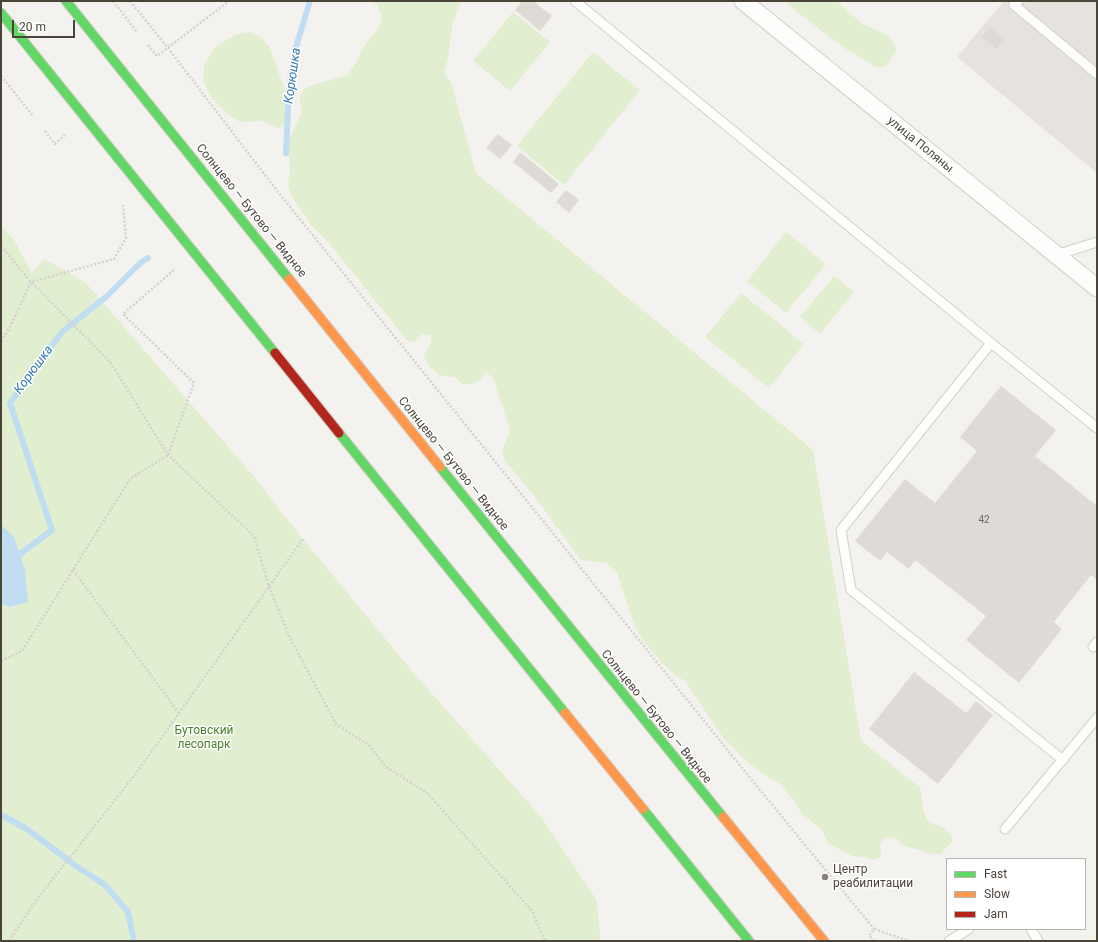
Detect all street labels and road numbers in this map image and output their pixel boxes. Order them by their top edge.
street label: улица Поляны [884,114,956,176]
street label: Солнцево — Бутово — Видное [193,141,309,281]
street label: Солнцево — Бутово — Видное [395,394,511,534]
street label: Солнцево — Бутово — Видное [598,647,714,787]

